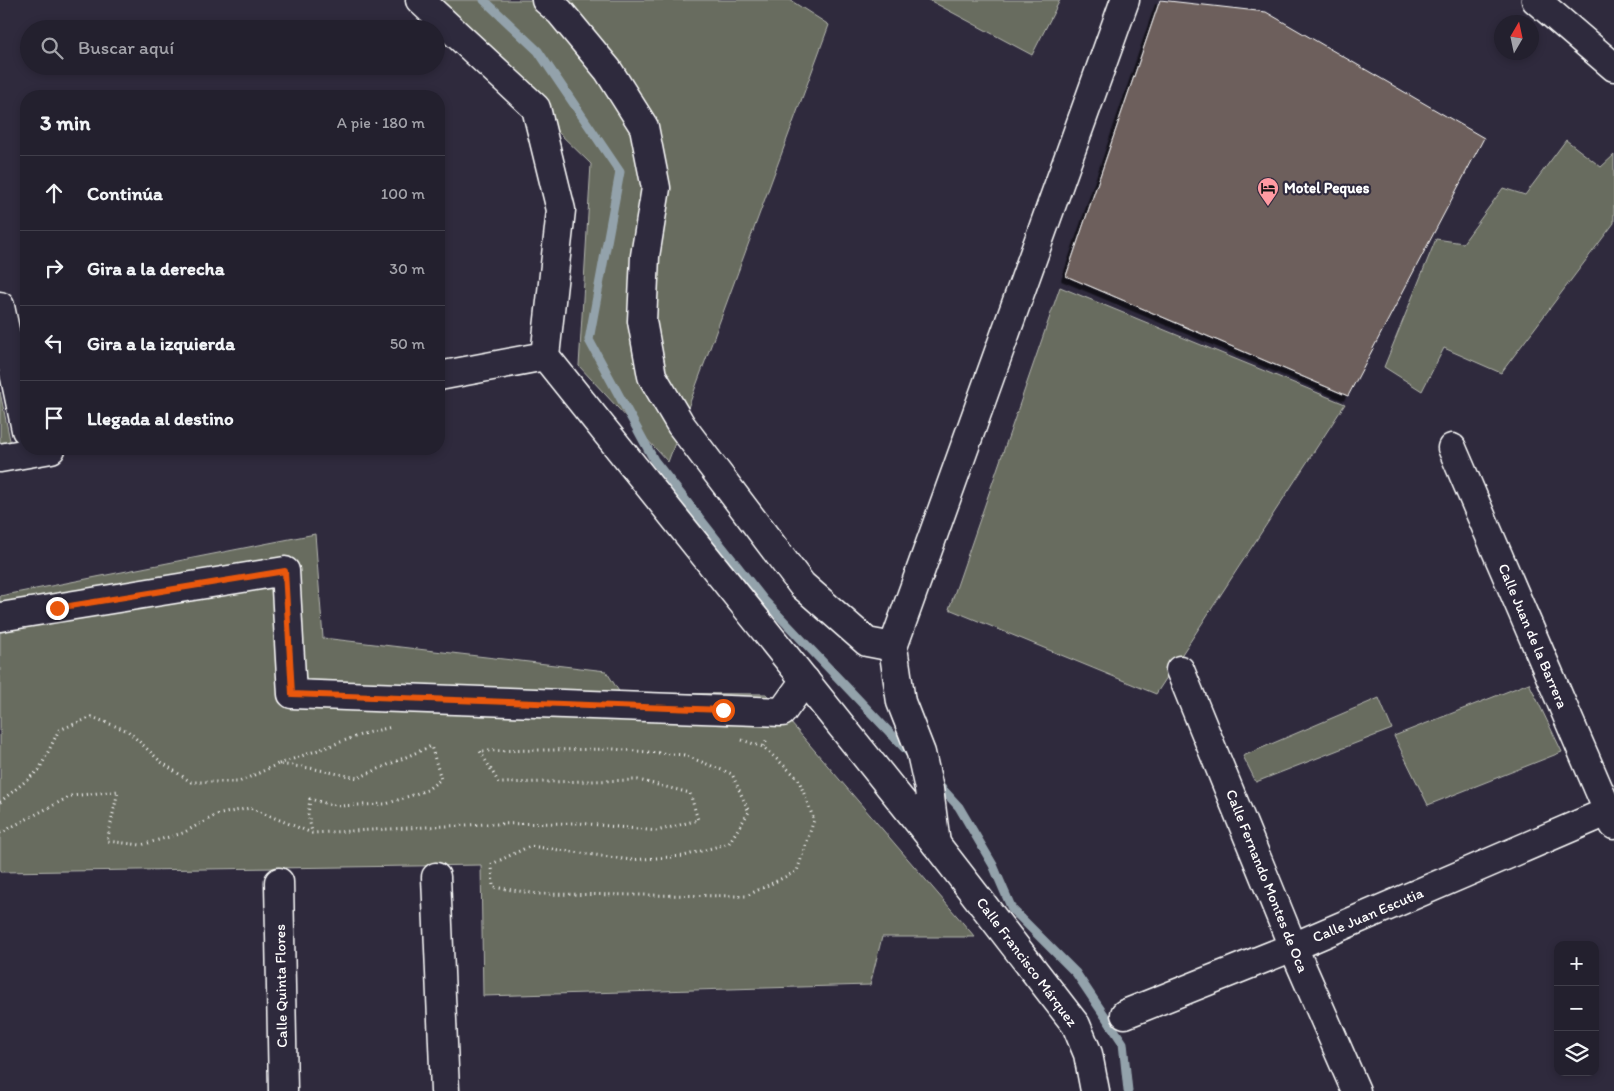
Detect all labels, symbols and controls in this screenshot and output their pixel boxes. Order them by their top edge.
north arrow [1494,15,1539,60]
search box [20,20,445,75]
icon: search [38,34,66,62]
text: Buscar aquí [78,36,174,59]
text: 3 min [40,110,90,135]
text: A pie · 180 m [337,113,425,132]
hotel icon: Motel Peques [1256,176,1280,207]
icon: ahead [40,179,68,207]
place label: Motel Peques [1284,179,1370,198]
text: Continúa [87,182,163,205]
text: 100 m [381,184,425,203]
icon: right [40,254,68,282]
text: Gira a la derecha [87,257,225,280]
text: 30 m [389,259,425,278]
icon: left [40,329,68,357]
text: Gira a la izquierda [87,332,235,355]
text: 50 m [390,334,425,353]
icon: arrive [40,404,68,432]
text: Llegada al destino [87,407,234,430]
street label: Calle Juan de la Barrera [1494,561,1572,711]
route end [46,597,69,620]
route start [712,699,735,722]
street label: Calle Fernando Montes de Oca [1222,787,1312,975]
street label: Calle Juan Escutia [1310,883,1426,946]
street label: Calle Francisco Márquez [973,894,1082,1030]
street label: Calle Quinta Flores [271,924,291,1048]
map controls [1554,941,1599,1076]
button: + [1554,941,1599,986]
button: − [1554,986,1599,1031]
button: layers [1554,1031,1599,1076]

